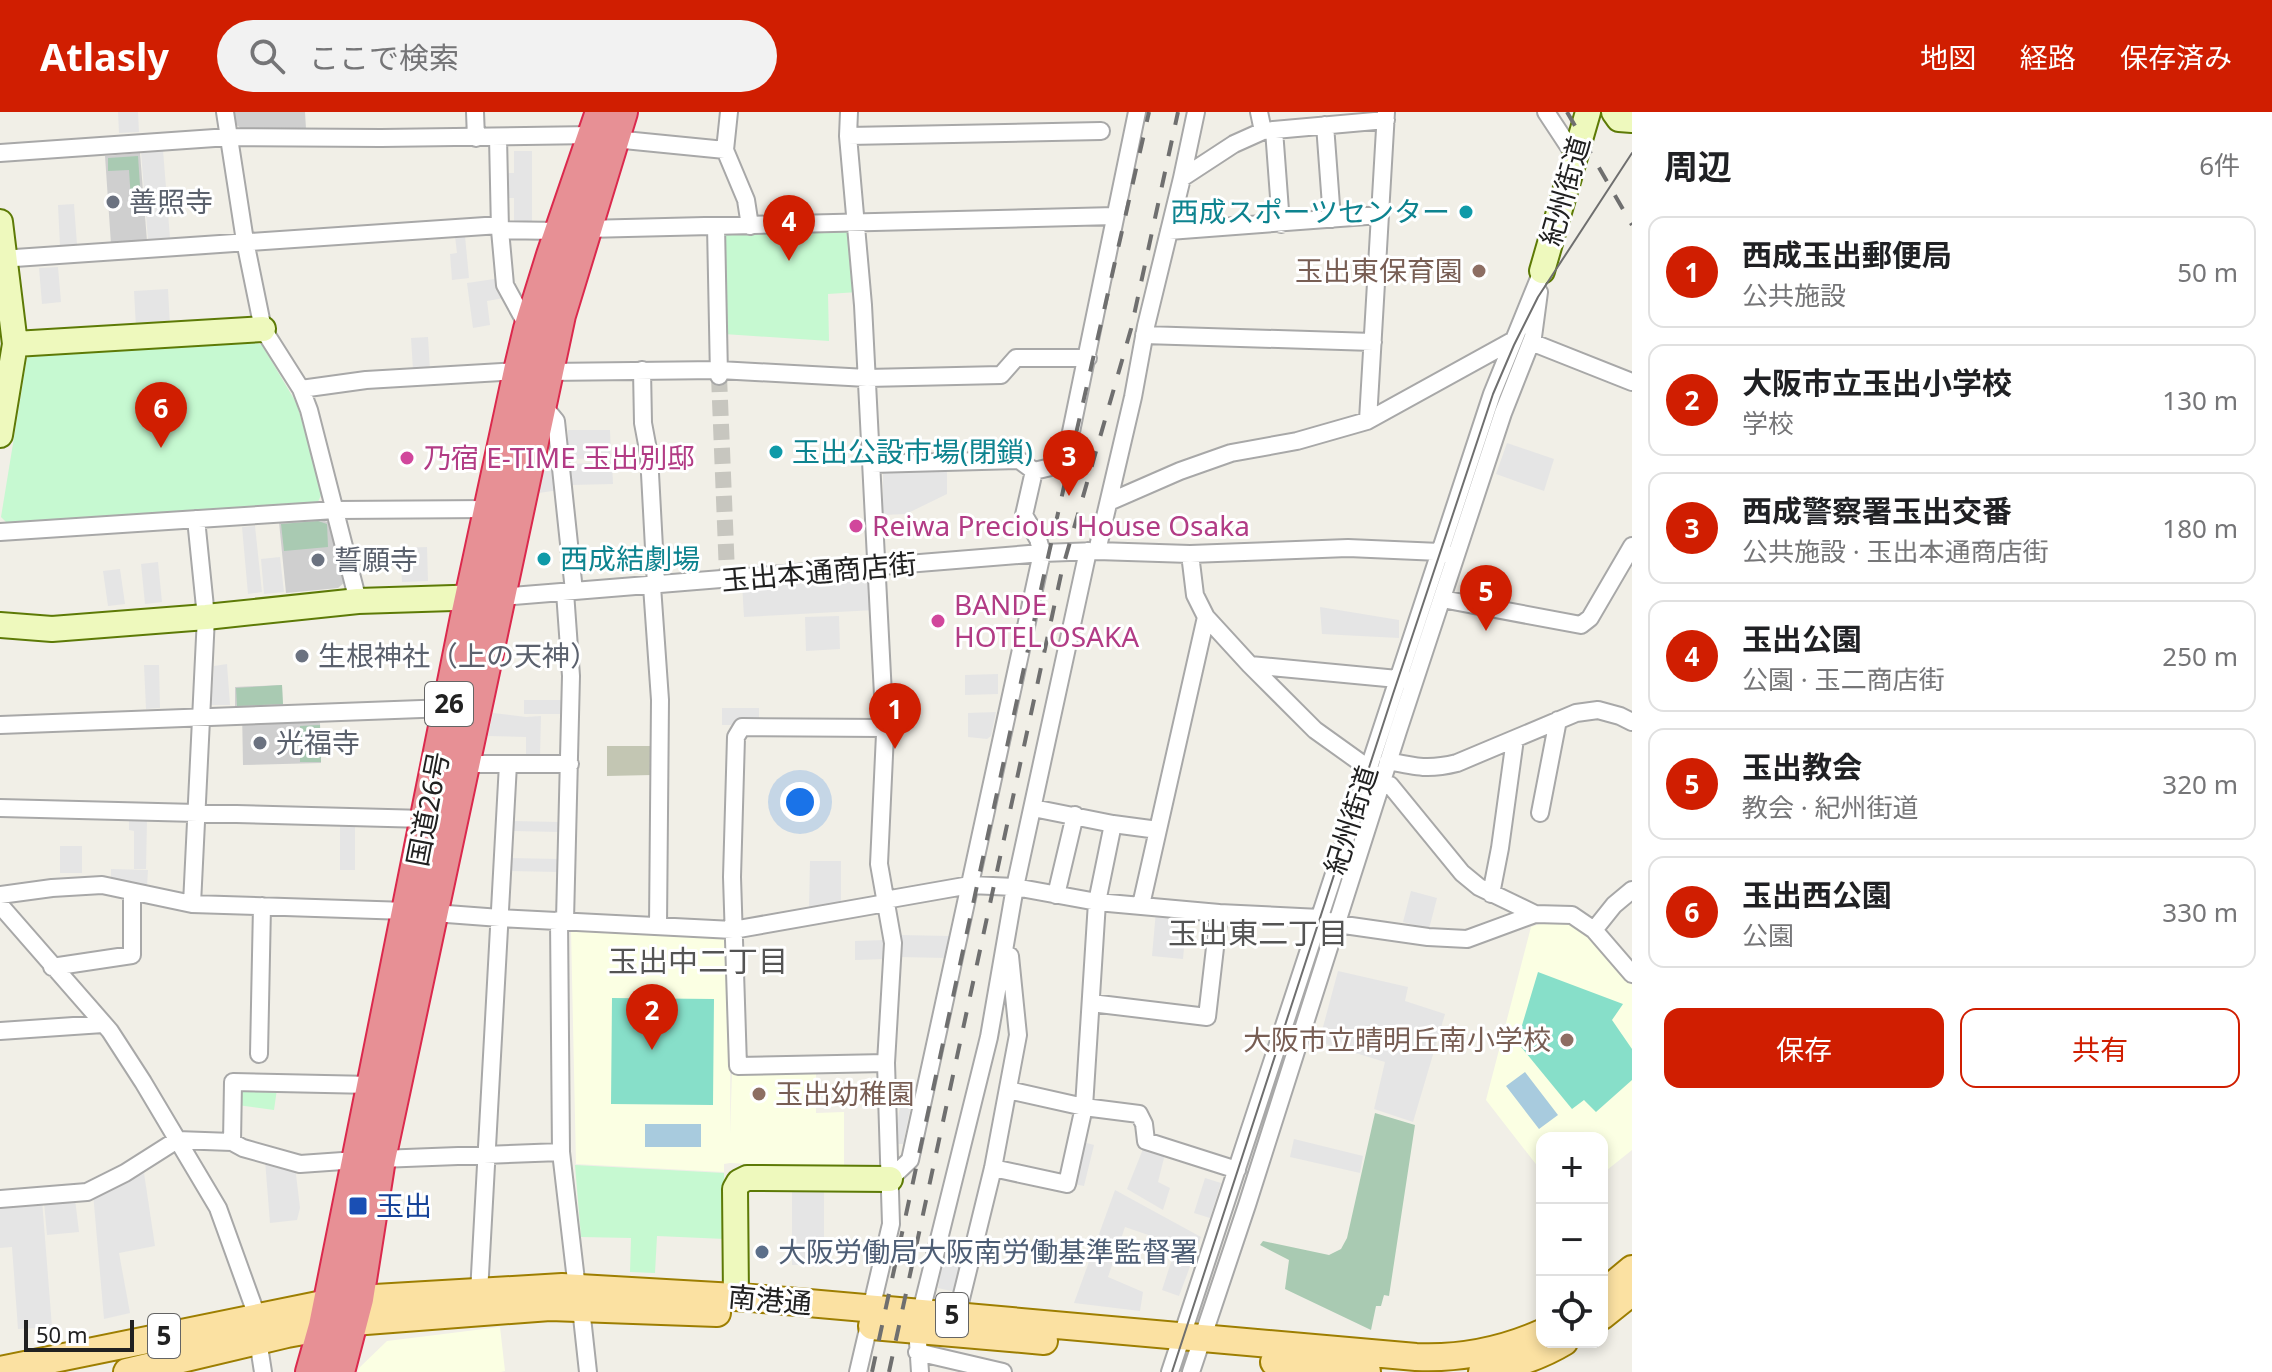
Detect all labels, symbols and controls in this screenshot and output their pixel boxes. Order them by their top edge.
search box [217,20,777,92]
text: Atlasly [40,30,169,82]
icon: search [245,34,289,78]
text: ここで検索 [309,37,459,78]
text: 地図 [1920,38,1976,76]
text: 経路 [2020,38,2076,76]
text: 保存済み [2120,38,2232,76]
street label: 紀州街道 [1530,132,1598,250]
text: 周辺 [1664,143,1732,189]
text: 6件 [2199,147,2240,183]
place label: 善照寺 [129,182,213,220]
place label: 西成スポーツセンター [1171,192,1450,230]
marker: 善照寺 [104,193,122,211]
pin: 4 [763,195,815,261]
marker: 西成スポーツセンター [1457,203,1475,221]
text: 西成玉出郵便局 [1742,234,1952,275]
place label: 玉出東保育園 [1295,251,1463,289]
text: 1 [1685,254,1699,290]
text: 50 m [2177,254,2238,290]
marker: 玉出東保育園 [1470,262,1488,280]
text: 公共施設 [1742,277,1846,313]
text: 大阪市立玉出小学校 [1742,362,2012,403]
pin: 6 [135,382,187,448]
text: 2 [1685,382,1699,418]
text: 130 m [2162,382,2238,418]
text: 学校 [1742,405,1794,441]
pin: 3 [1043,430,1095,496]
place label: 玉出公設市場(閉鎖) [792,432,1033,470]
place label: 乃宿 E-TIME 玉出別邸 [423,438,695,476]
marker: 玉出公設市場(閉鎖) [767,443,785,461]
marker: 乃宿 E-TIME 玉出別邸 [398,449,416,467]
text: 西成警察署玉出交番 [1742,490,2012,531]
place label: Reiwa Precious House Osaka [872,506,1250,544]
text: 3 [1685,510,1699,546]
text: 180 m [2162,510,2238,546]
marker: Reiwa Precious House Osaka [847,517,865,535]
text: 公共施設 · 玉出本通商店街 [1742,533,2049,569]
place label: 西成結劇場 [560,539,700,577]
place label: 誓願寺 [334,540,418,578]
street label: 玉出本通商店街 [720,544,918,598]
marker: 西成結劇場 [535,550,553,568]
marker: 誓願寺 [309,551,327,569]
pin: 5 [1460,565,1512,631]
place label: BANDE HOTEL OSAKA [954,585,1139,655]
marker: BANDE HOTEL OSAKA [929,612,947,630]
text: 玉出公園 [1742,618,1862,659]
place label: 生根神社（上の天神） [318,636,598,674]
text: 4 [1685,638,1699,674]
text: 250 m [2162,638,2238,674]
marker: 生根神社（上の天神） [293,647,311,665]
text: 公園 · 玉二商店街 [1742,661,1945,697]
road number: 26 [425,682,473,726]
pin: 1 [869,683,921,749]
place label: 光福寺 [276,723,360,761]
marker: 光福寺 [251,734,269,752]
text: 玉出教会 [1742,746,1862,787]
street label: 国道26号 [397,748,457,869]
street label: 紀州街道 [1315,761,1385,879]
text: 5 [1685,766,1699,802]
text: 320 m [2162,766,2238,802]
your location [780,782,820,822]
text: 教会 · 紀州街道 [1742,789,1919,825]
text: 玉出西公園 [1742,874,1892,915]
text: 6 [1685,894,1699,930]
text: 330 m [2162,894,2238,930]
district label: 玉出東二丁目 [1168,912,1348,953]
text: 公園 [1742,917,1794,953]
district label: 玉出中二丁目 [608,940,788,981]
pin: 2 [626,984,678,1050]
button: 保存 [1664,1008,1944,1088]
button: 共有 [1960,1008,2240,1088]
place label: 大阪市立晴明丘南小学校 [1243,1020,1551,1058]
marker: 大阪市立晴明丘南小学校 [1558,1031,1576,1049]
place label: 玉出幼稚園 [775,1074,915,1112]
marker: 玉出幼稚園 [750,1085,768,1103]
map controls [1536,1132,1608,1348]
button: + [1536,1132,1608,1204]
place label: 玉出 [376,1186,432,1224]
marker: 玉出 [347,1195,369,1217]
button: − [1536,1204,1608,1276]
place label: 大阪労働局大阪南労働基準監督署 [778,1232,1198,1270]
marker: 大阪労働局大阪南労働基準監督署 [753,1243,771,1261]
street label: 南港通 [727,1276,814,1322]
button: locate [1536,1276,1608,1348]
road number: 5 [936,1293,968,1337]
road number: 5 [148,1314,180,1358]
scale bar [24,1316,134,1352]
text: 50 m [36,1319,87,1349]

